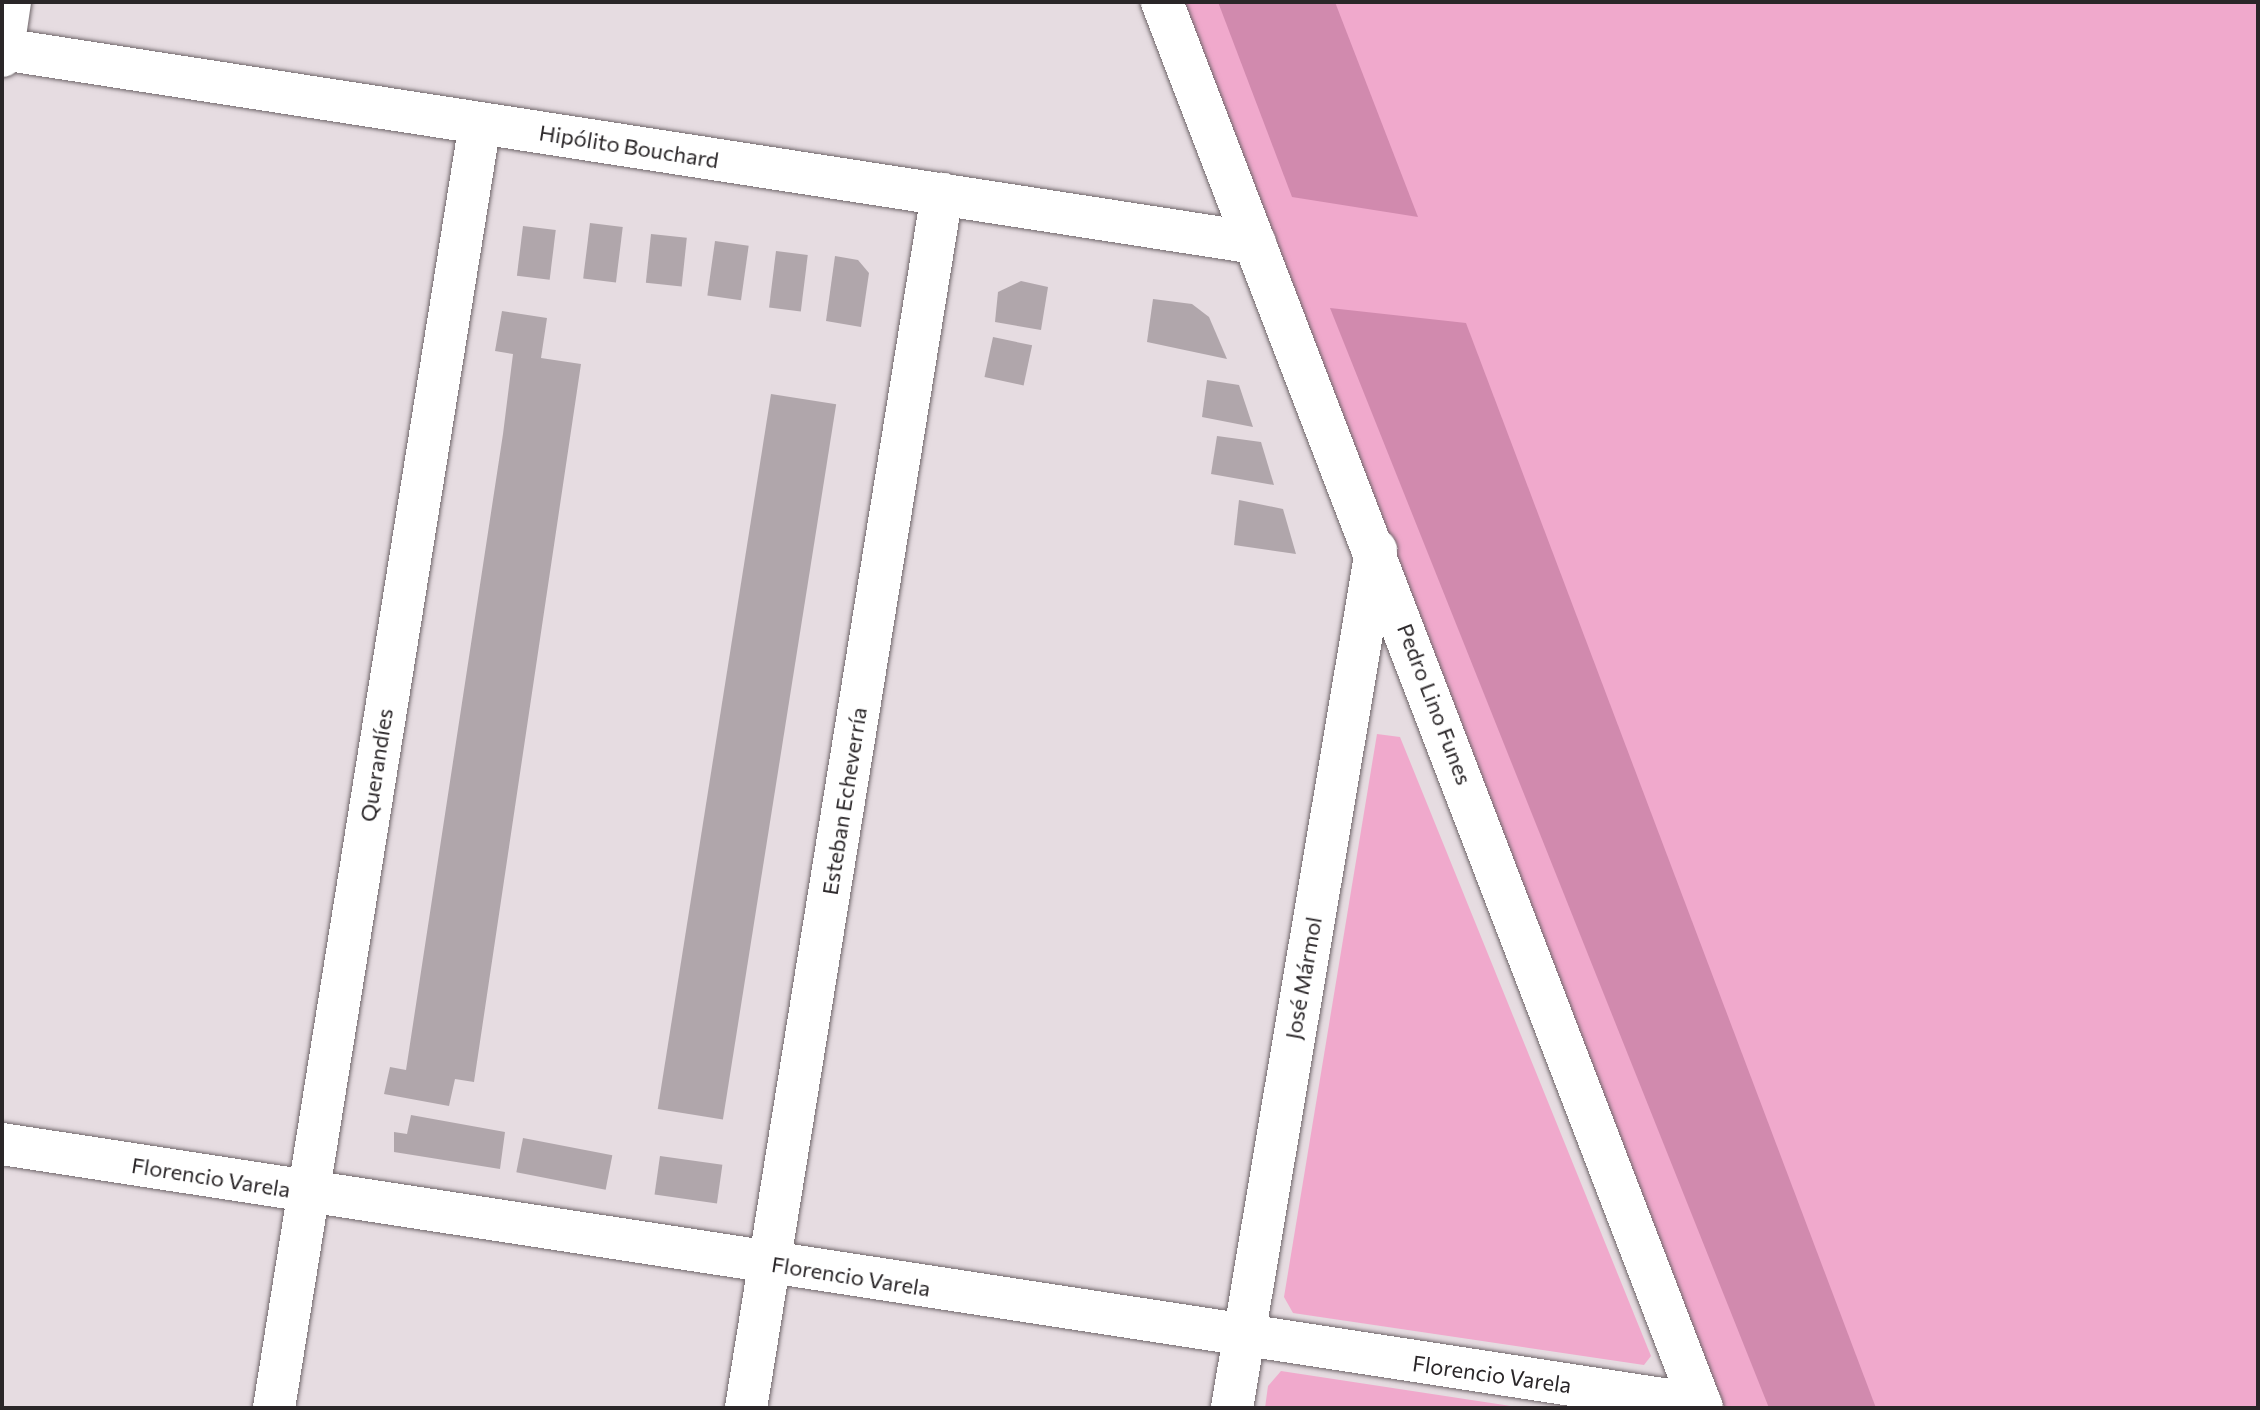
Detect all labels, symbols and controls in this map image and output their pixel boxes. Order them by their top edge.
street label: Hipólito Bouchard [537,119,721,173]
street label: Pedro Lino Funes [1392,620,1478,788]
street label: Esteban Echeverría [816,705,872,897]
street label: Querandíes [354,706,398,824]
street label: José Mármol [1279,915,1327,1041]
street label: Florencio Varela [130,1151,292,1203]
street label: Florencio Varela [770,1250,932,1302]
street label: Florencio Varela [1411,1350,1573,1398]

